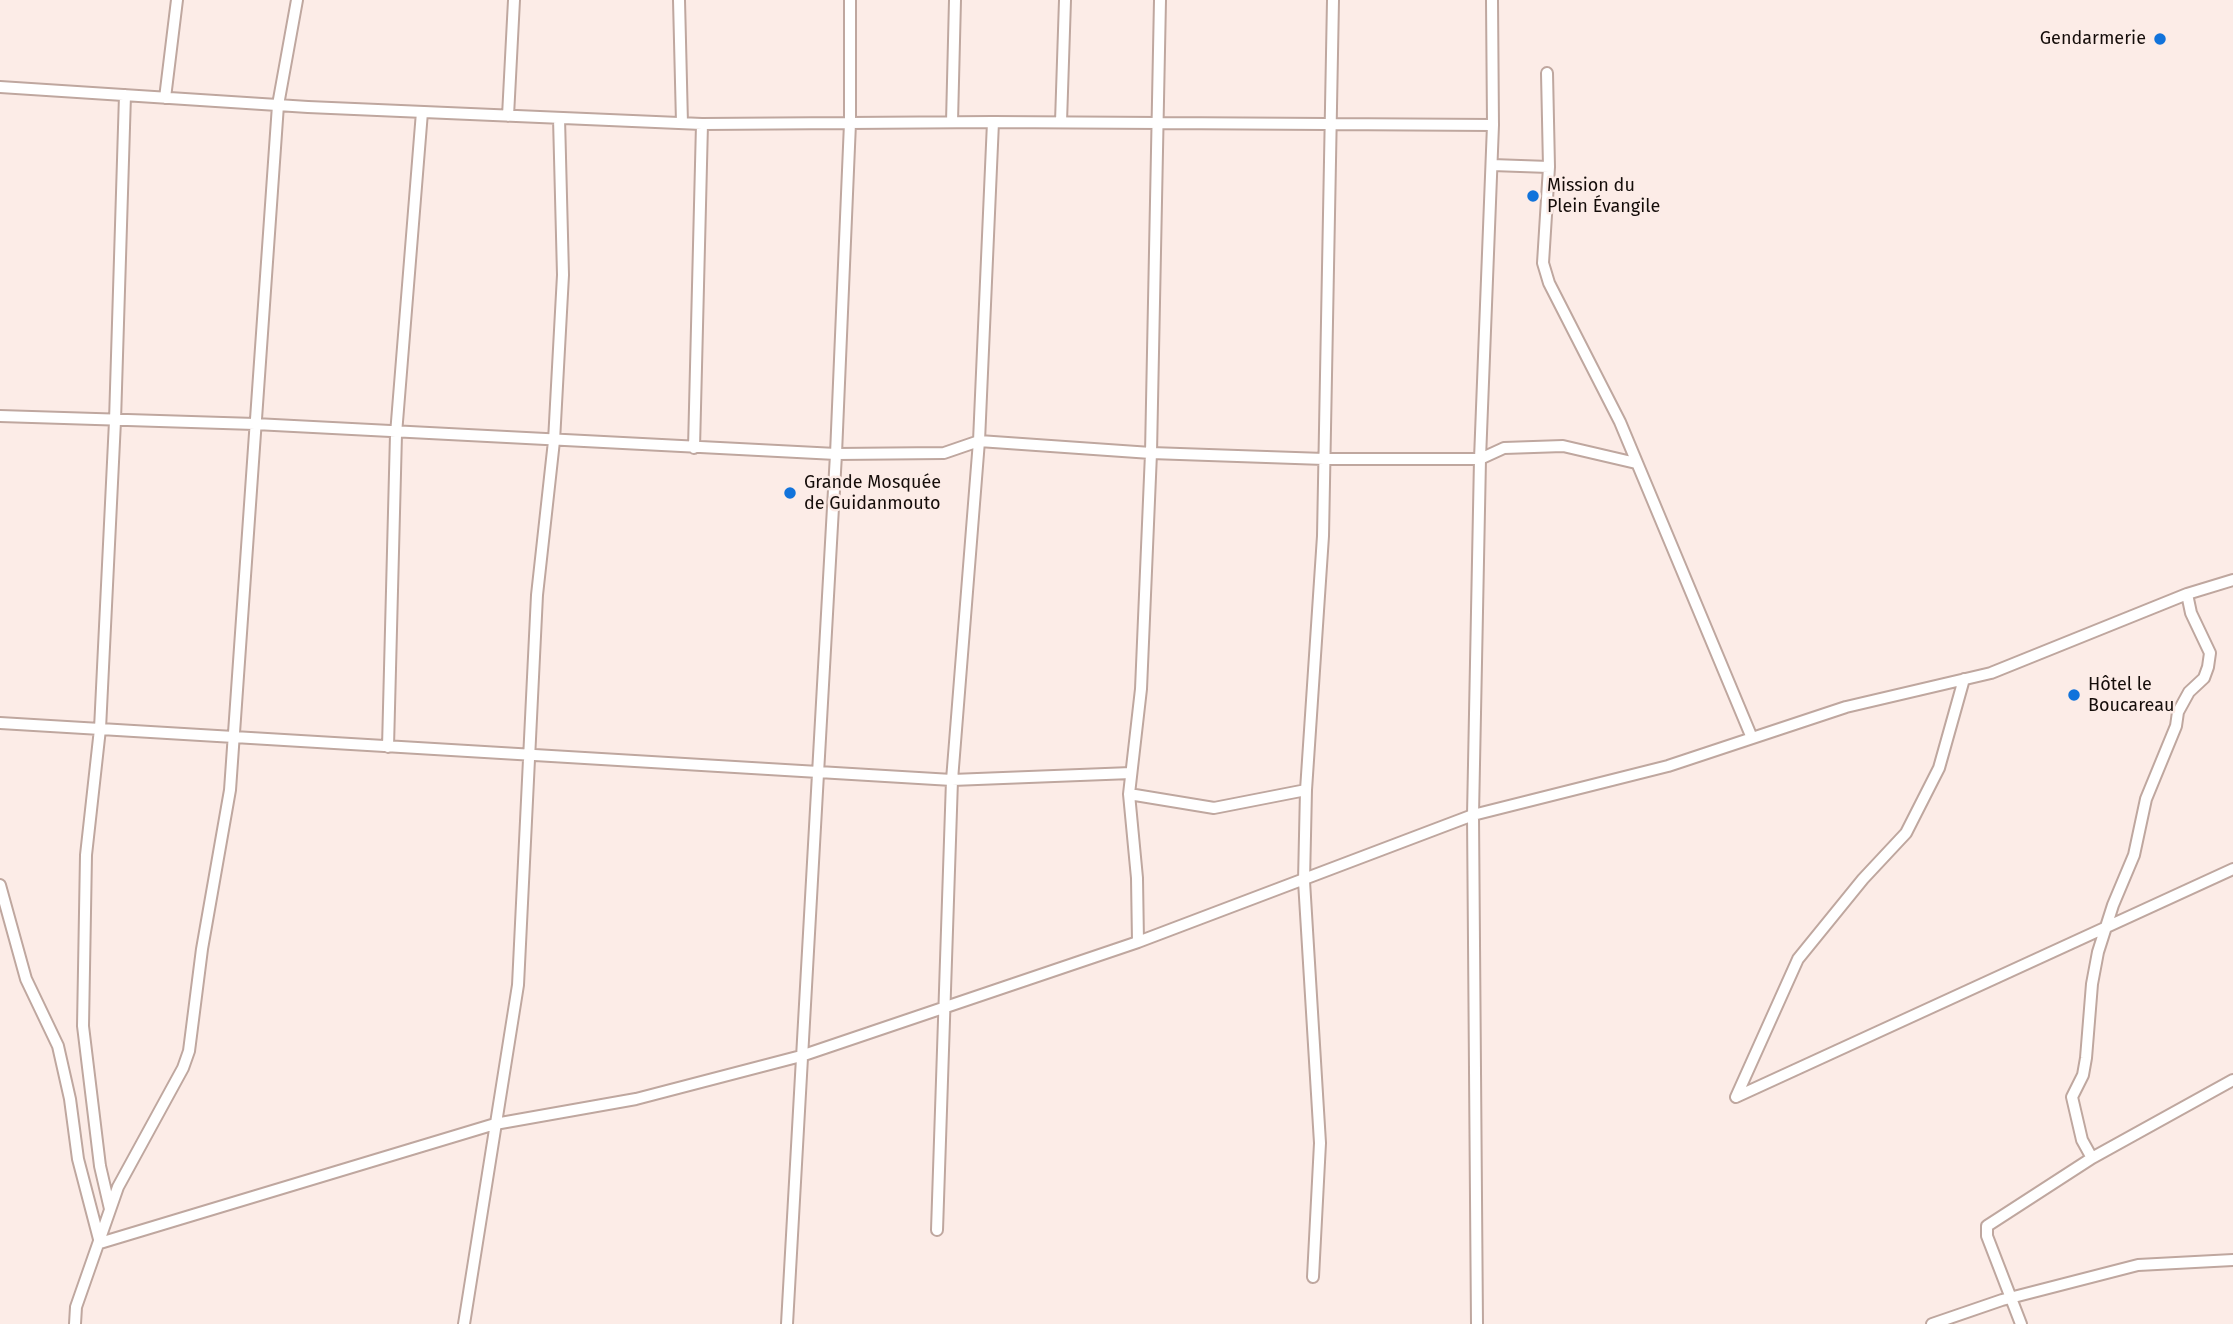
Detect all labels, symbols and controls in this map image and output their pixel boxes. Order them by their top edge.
place label: Gendarmerie [2040,28,2146,50]
marker: Gendarmerie [2152,31,2168,47]
place label: Mission du Plein Évangile [1547,175,1660,218]
marker: Mission du Plein Évangile [1525,188,1541,204]
place label: Grande Mosquée de Guidanmouto [804,472,941,514]
marker: Grande Mosquée de Guidanmouto [782,485,798,501]
place label: Hôtel le Boucareau [2088,674,2174,716]
marker: Hôtel le Boucareau [2066,687,2082,703]

